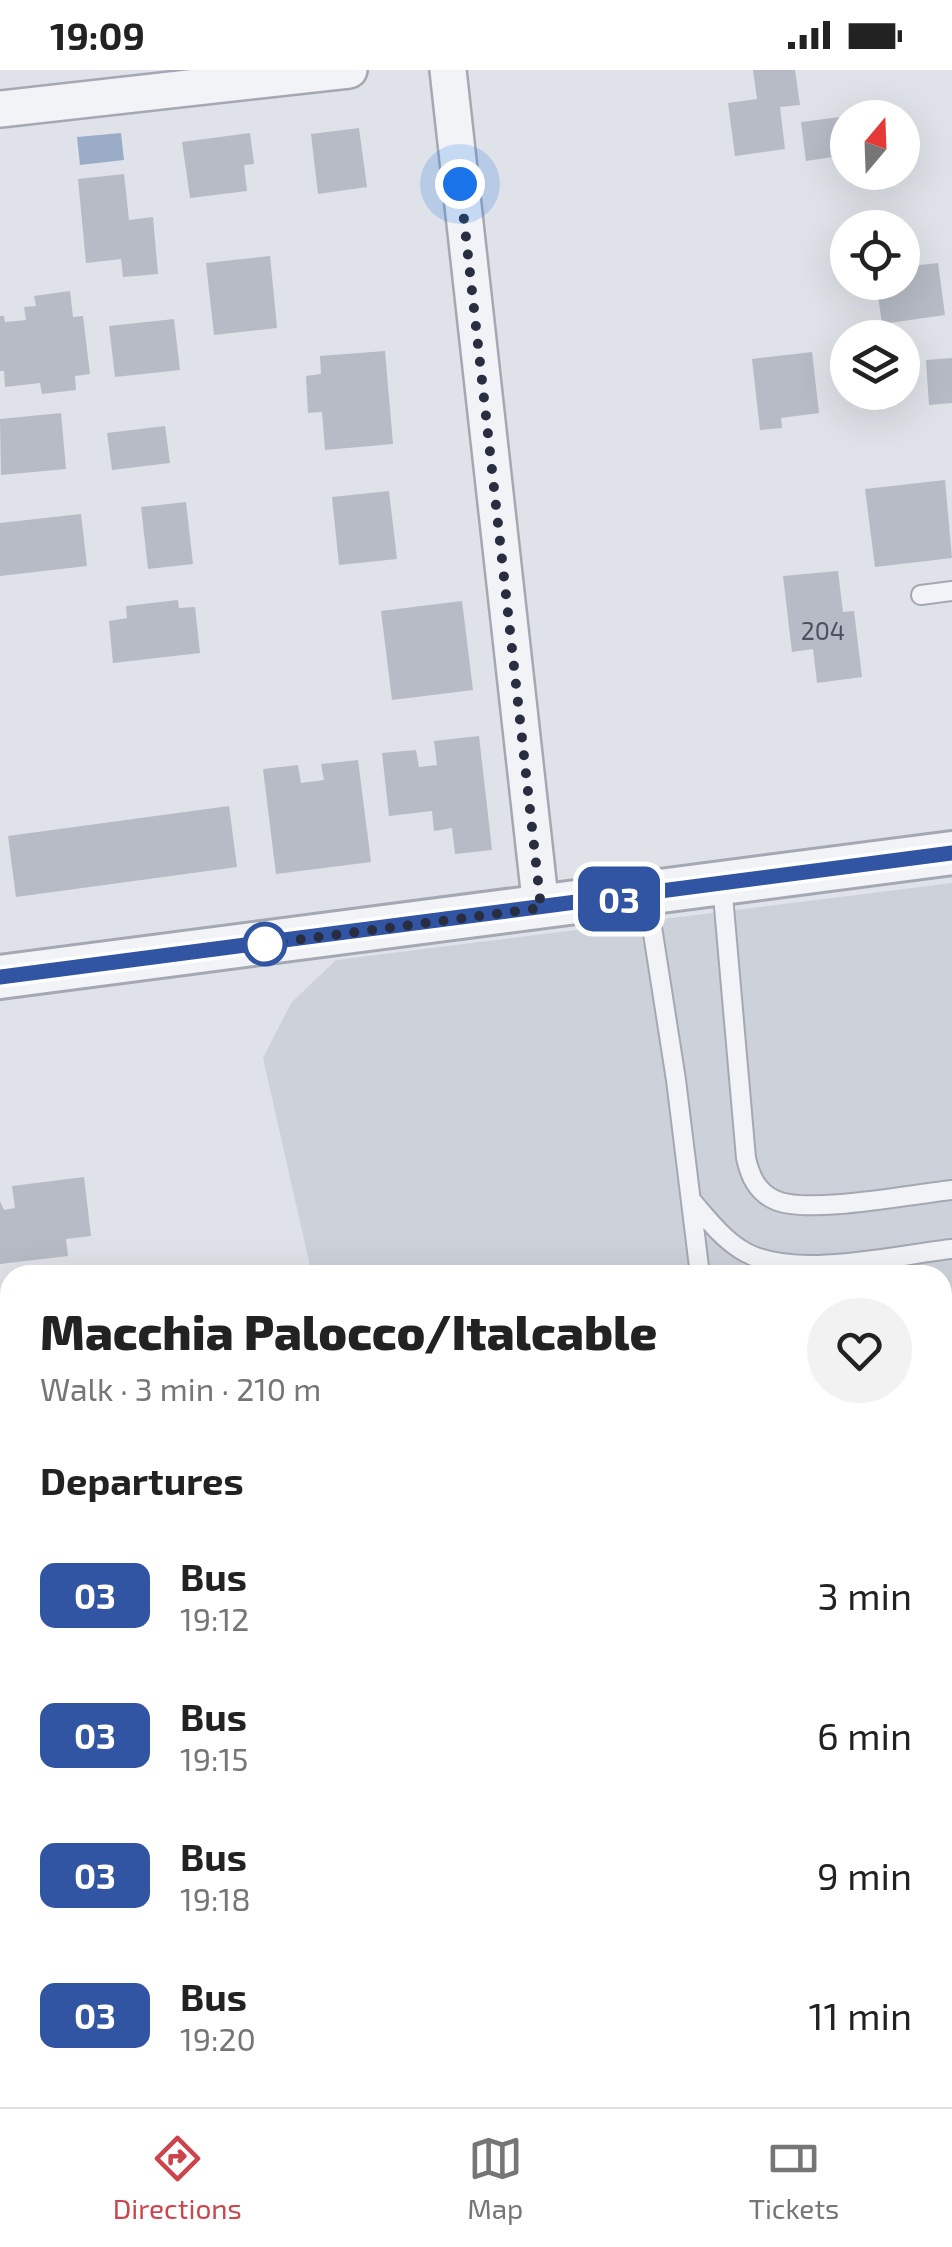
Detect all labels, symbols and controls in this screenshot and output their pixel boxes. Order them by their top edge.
text: 19:09 [50,12,145,58]
north arrow [830,100,920,190]
map controls [830,100,920,410]
your location [435,159,485,209]
button: locate [830,210,920,300]
button: layers [830,320,920,410]
house number: 204 [801,615,845,645]
line badge: 03 [574,866,664,932]
text: 03 [598,878,640,920]
unlabelled marker [244,923,286,965]
button: heart [807,1298,912,1403]
text: Macchia Palocco/Italcable [40,1302,657,1360]
text: Walk · 3 min · 210 m [40,1369,321,1407]
text: Departures [40,1457,244,1503]
text: Bus [180,1553,247,1599]
text: 3 min [818,1572,912,1618]
text: 03 [74,1574,116,1616]
text: 19:12 [180,1599,249,1637]
text: Bus [180,1693,247,1739]
text: 6 min [817,1712,912,1758]
text: 03 [74,1714,116,1756]
text: 19:15 [180,1739,248,1777]
text: Bus [180,1833,247,1879]
text: 9 min [817,1852,912,1898]
text: 03 [74,1854,116,1896]
text: 19:18 [180,1879,251,1917]
text: Bus [180,1973,247,2019]
text: 11 min [808,1992,912,2038]
text: 03 [74,1994,116,2036]
text: 19:20 [180,2019,256,2057]
tab: Directions [113,2131,242,2225]
tab: Map [467,2131,523,2225]
tab: Tickets [749,2131,839,2225]

